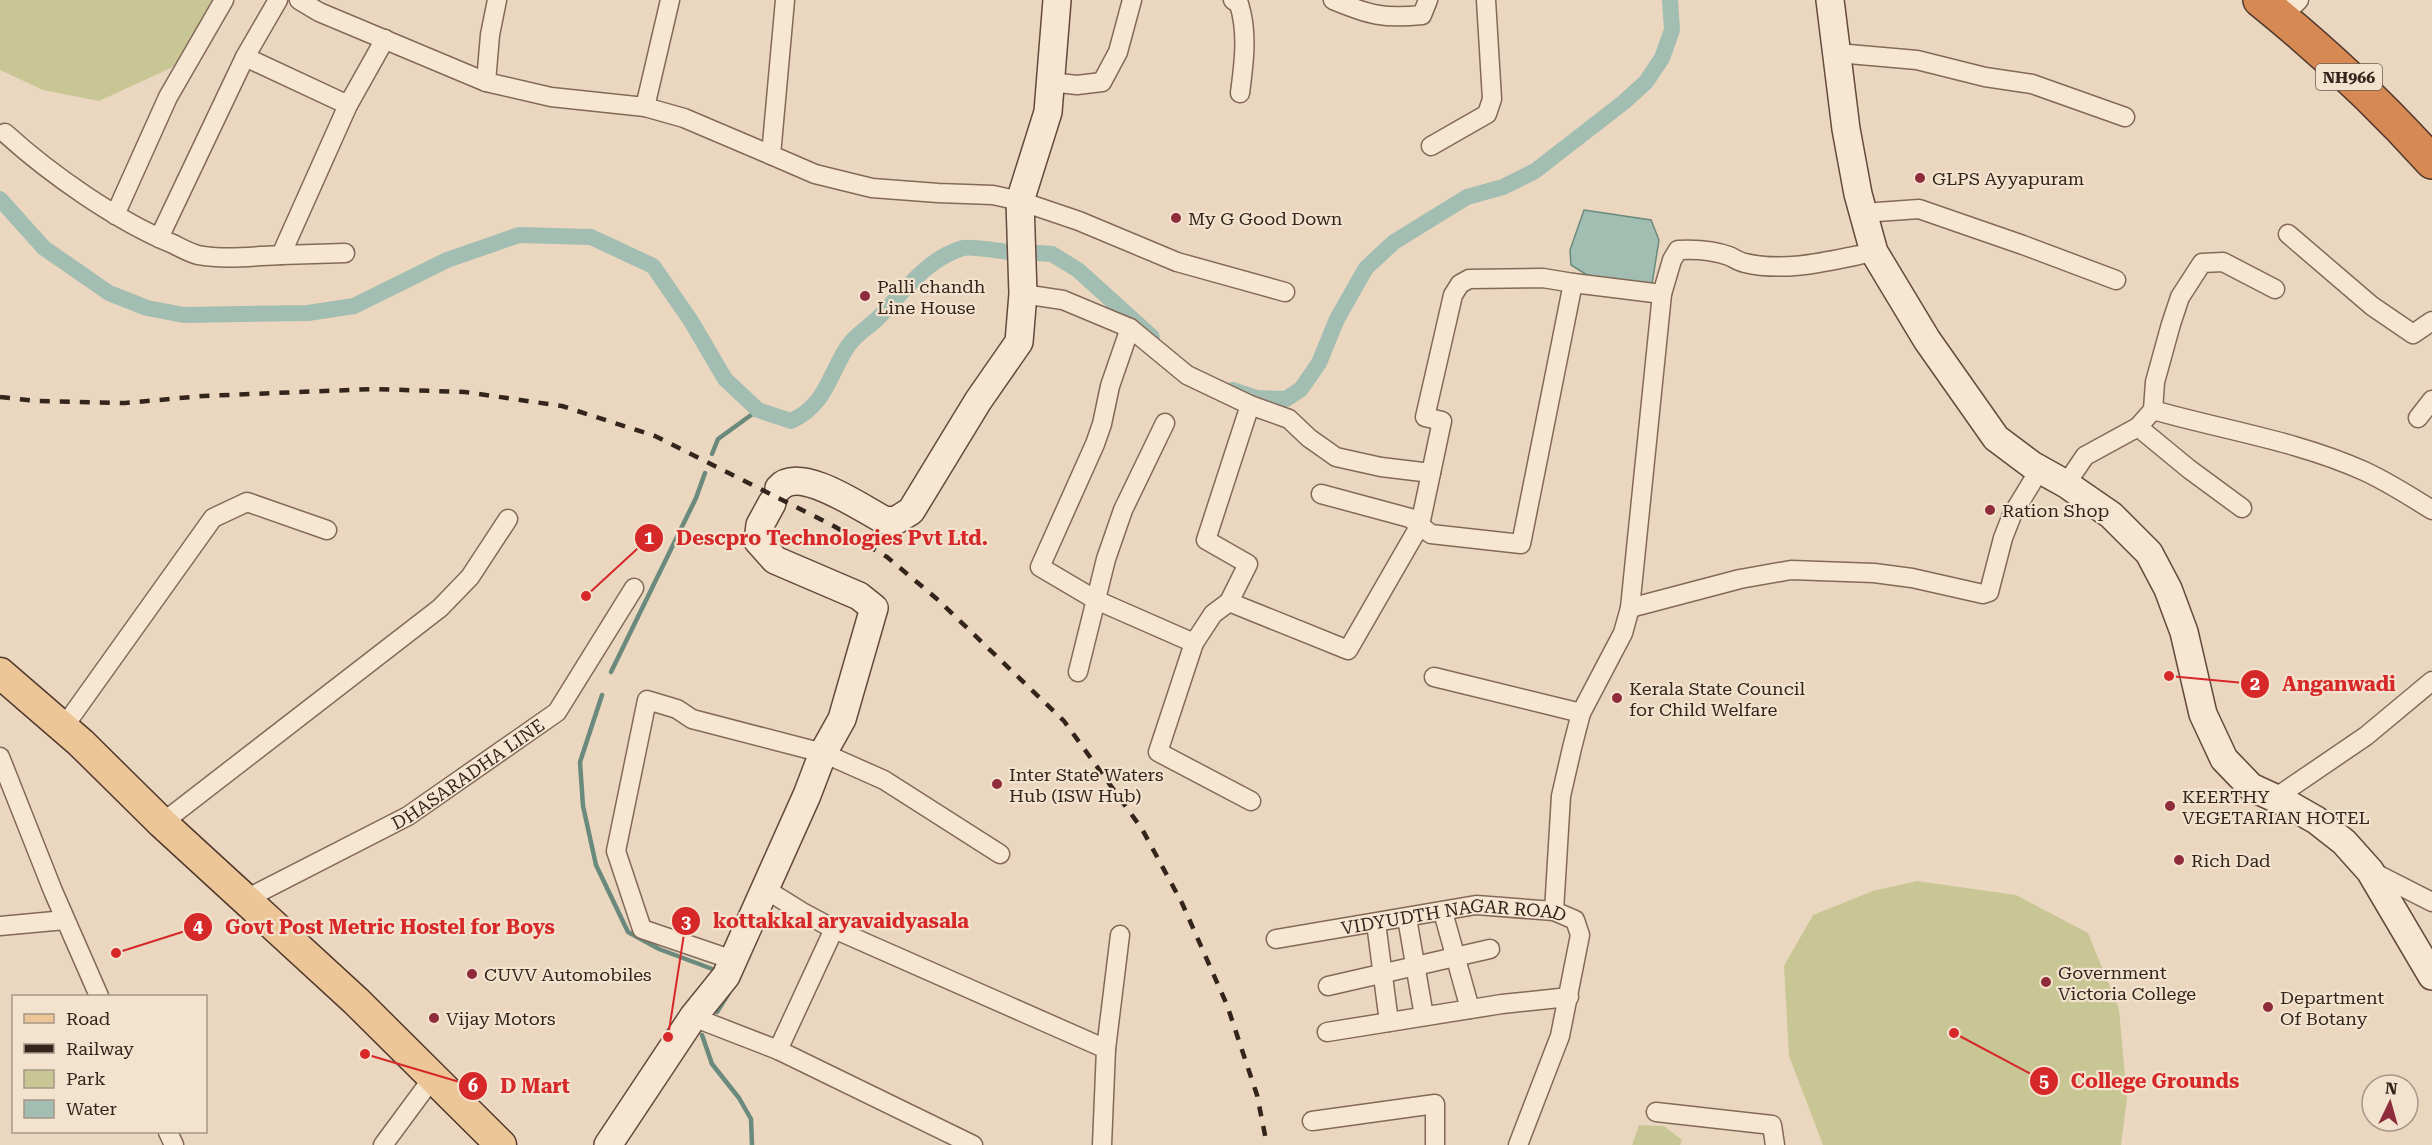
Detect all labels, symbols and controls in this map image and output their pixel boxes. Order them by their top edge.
road number: NH966 [2316,64,2382,90]
place label: GLPS Ayyapuram [1932,168,2084,189]
marker: GLPS Ayyapuram [1913,171,1927,185]
place label: My G Good Down [1188,208,1343,229]
marker: My G Good Down [1169,211,1183,225]
place label: Palli chandh Line House [877,276,986,318]
marker: Palli chandh Line House [858,289,872,303]
place label: Ration Shop [2002,500,2109,521]
marker: Ration Shop [1983,503,1997,517]
callout: Descpro Technologies Pvt Ltd. [634,519,1000,557]
text: Descpro Technologies Pvt Ltd. [676,526,988,550]
text: 1 [644,527,654,548]
callout: Anganwadi [2240,665,2408,703]
text: Anganwadi [2282,672,2396,696]
text: 2 [2250,673,2260,694]
place label: Kerala State Council for Child Welfare [1629,678,1805,720]
marker: Kerala State Council for Child Welfare [1610,691,1624,705]
street label: DHASARADHA LINE [388,714,548,833]
place label: Inter State Waters Hub (ISW Hub) [1009,764,1163,806]
marker: Inter State Waters Hub (ISW Hub) [990,777,1004,791]
place label: KEERTHY VEGETARIAN HOTEL [2182,786,2370,828]
marker: KEERTHY VEGETARIAN HOTEL [2163,799,2177,813]
place label: Rich Dad [2191,850,2271,871]
marker: Rich Dad [2172,853,2186,867]
street label: VIDYUDTH NAGAR ROAD [1339,894,1570,938]
callout: kottakkal aryavaidyasala [671,902,981,940]
callout: Govt Post Metric Hostel for Boys [183,908,566,946]
text: kottakkal aryavaidyasala [713,909,969,933]
text: 3 [681,911,691,932]
text: Govt Post Metric Hostel for Boys [225,915,555,939]
text: 4 [193,916,203,937]
place label: Government Victoria College [2058,962,2196,1004]
place label: CUVV Automobiles [484,964,652,985]
marker: CUVV Automobiles [465,967,479,981]
marker: Government Victoria College [2039,975,2053,989]
place label: Department Of Botany [2280,987,2385,1029]
legend [12,995,207,1133]
marker: Department Of Botany [2261,1000,2275,1014]
text: Road [66,1008,111,1029]
place label: Vijay Motors [446,1008,556,1029]
marker: Vijay Motors [427,1011,441,1025]
text: Railway [66,1038,134,1059]
callout: College Grounds [2029,1062,2251,1100]
callout: D Mart [458,1067,582,1105]
text: Park [66,1068,106,1089]
text: College Grounds [2071,1069,2239,1093]
text: 5 [2039,1070,2049,1091]
north arrow [2360,1073,2420,1133]
text: D Mart [500,1074,570,1098]
text: 6 [468,1075,478,1096]
text: N [2384,1079,2398,1099]
text: Water [66,1098,117,1119]

